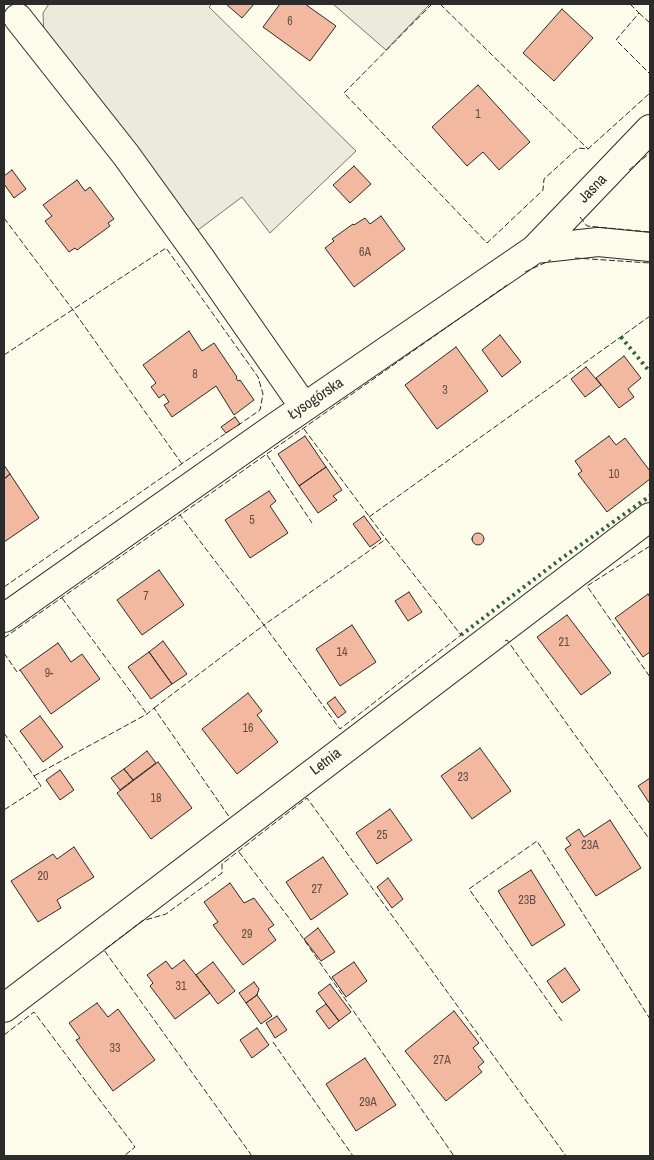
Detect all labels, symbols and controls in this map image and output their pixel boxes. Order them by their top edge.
house number: 6 [287,15,293,29]
house number: 1 [475,108,481,122]
street label: Jasna [575,171,611,207]
house number: 6A [359,246,371,260]
house number: 8 [192,368,198,382]
street label: Łysogórska [285,374,347,424]
house number: 3 [442,384,448,398]
house number: 10 [609,468,619,482]
house number: 5 [249,514,255,528]
house number: 7 [143,590,149,604]
house number: 21 [559,636,569,650]
house number: 14 [337,646,347,660]
house number: 9- [45,667,53,681]
house number: 16 [243,722,253,736]
street label: Letnia [307,745,345,779]
house number: 23 [458,771,468,785]
house number: 18 [151,792,161,806]
house number: 25 [377,829,387,843]
house number: 23A [581,839,599,853]
house number: 20 [38,870,48,884]
house number: 27 [312,883,322,897]
house number: 23B [518,894,536,908]
house number: 29 [242,928,252,942]
house number: 31 [176,980,186,994]
house number: 33 [110,1042,120,1056]
house number: 27A [433,1054,451,1068]
house number: 29A [359,1096,377,1110]

